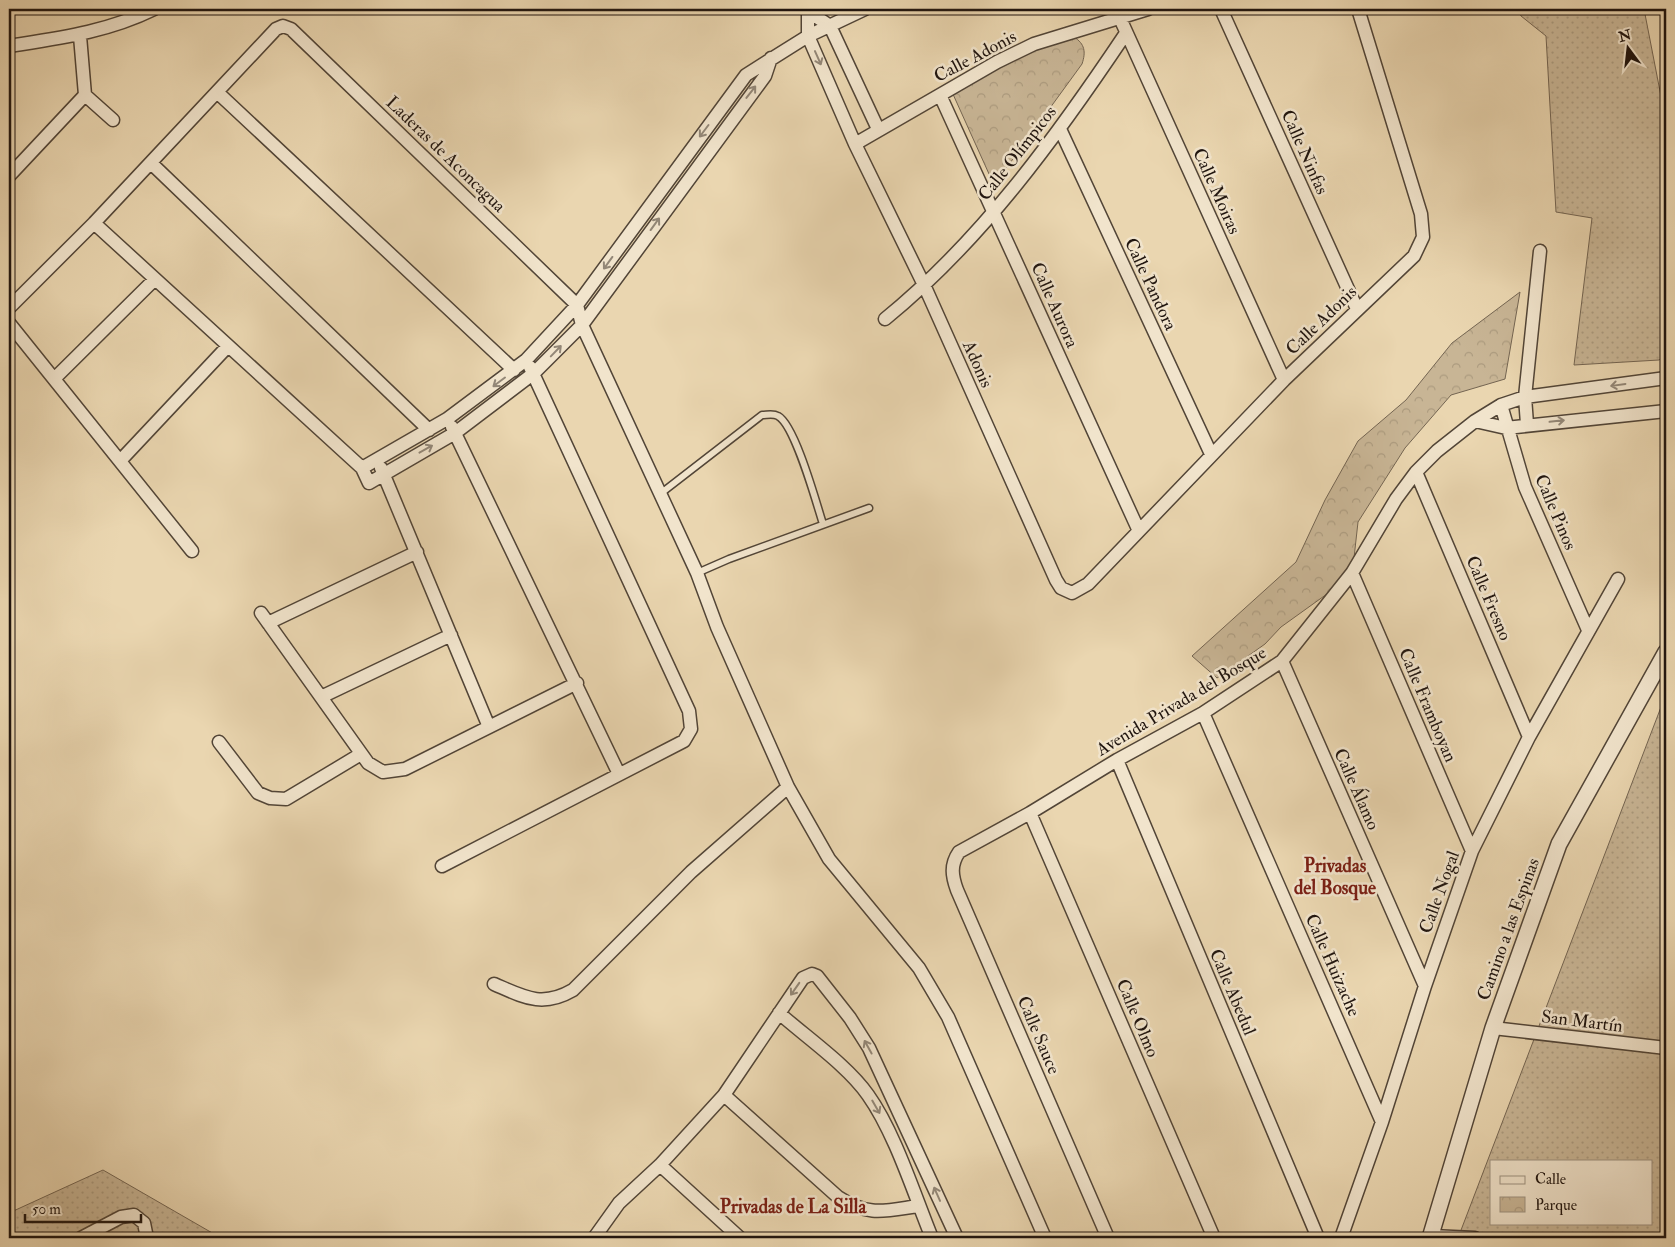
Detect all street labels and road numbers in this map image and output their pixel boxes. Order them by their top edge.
street label: Calle Adonis [930,25,1020,88]
street label: Laderas de Aconcagua [381,91,511,218]
street label: Calle Olímpicos [973,101,1062,206]
street label: Calle Ninfas [1276,106,1333,198]
street label: Calle Moiras [1187,145,1246,238]
street label: Calle Pandora [1119,234,1182,335]
street label: Calle Aurora [1026,259,1084,352]
street label: Calle Adonis [1281,281,1362,360]
street label: Adonis [957,336,998,391]
street label: Calle Pinos [1529,471,1582,554]
street label: Calle Fresno [1460,552,1517,644]
street label: Avenida Privada del Bosque [1091,641,1271,762]
street label: Calle Framboyan [1393,645,1462,766]
street label: Calle Álamo [1328,745,1385,834]
street label: Calle Nogal [1414,847,1465,937]
street label: Camino a las Espinas [1472,855,1545,1004]
street label: Calle Huizache [1300,910,1366,1021]
street label: Calle Abedul [1204,946,1261,1039]
street label: Calle Olmo [1111,976,1164,1061]
street label: Calle Sauce [1012,993,1065,1078]
street label: San Martín [1540,1005,1624,1038]

